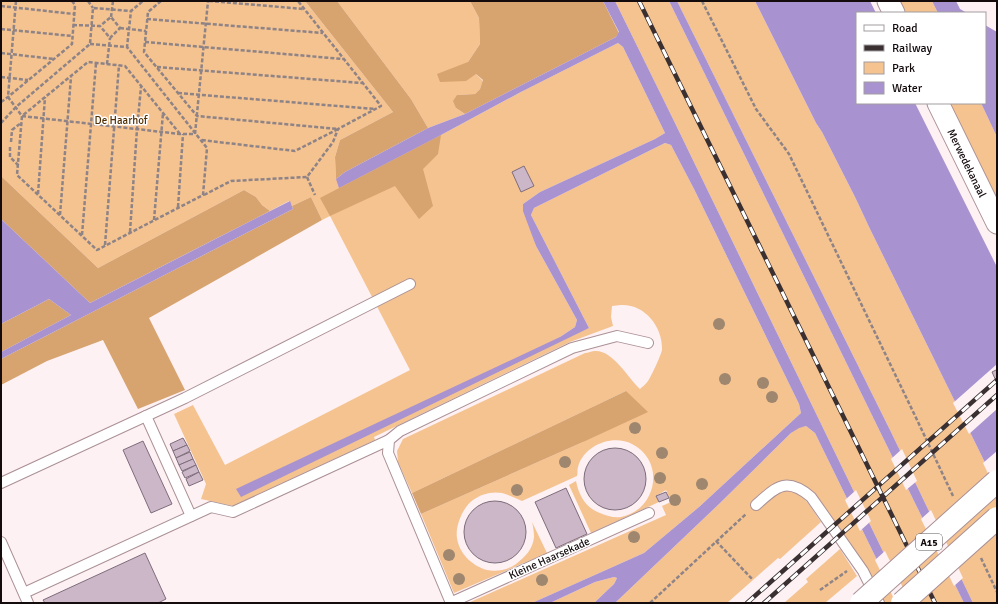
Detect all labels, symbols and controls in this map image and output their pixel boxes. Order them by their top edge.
legend [856,12,986,104]
text: Road [892,21,918,36]
text: Railway [892,41,932,56]
text: Park [892,61,915,76]
text: Water [892,81,923,96]
park label: De Haarhof [95,114,149,127]
street label: Merwedekanaal [944,127,989,200]
road number: A15 [916,534,942,550]
street label: Kleine Haarsekade [507,535,592,582]

